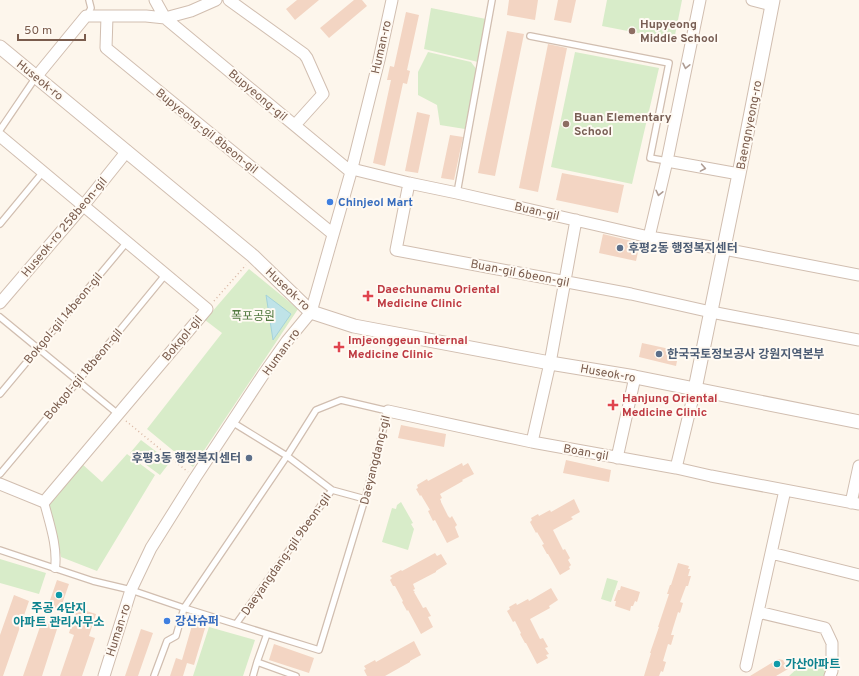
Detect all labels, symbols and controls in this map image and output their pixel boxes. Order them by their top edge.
scale bar [18,16,85,42]
place label: Hupyeong Middle School [640,17,718,47]
street label: Human-ro [368,19,396,76]
text: 50 m [24,23,52,39]
marker: Hupyeong Middle School [627,26,637,36]
street label: Huseok-ro [13,57,66,105]
one-way arrow [683,62,691,69]
street label: Bupyeong-gil [224,66,290,125]
street label: Baengnyeong-ro [733,79,767,171]
street label: Bupyeong-gil 8beon-gil [152,85,261,178]
place label: Buan Elementary School [574,110,672,140]
marker: Buan Elementary School [561,119,571,129]
one-way arrow [700,163,706,171]
street label: Huseok-ro 258beon-gil [18,174,111,281]
one-way arrow [656,190,664,196]
place label: Chinjeol Mart [338,195,413,211]
marker: Chinjeol Mart [325,197,335,207]
street label: Buan-gil [513,199,561,225]
place label: 후평2동 행정복지센터 [628,241,738,257]
marker: 후평2동 행정복지센터 [615,243,625,253]
street label: Buan-gil 6beon-gil [469,257,571,291]
street label: Huseok-ro [261,265,313,315]
street label: Bokgol-gil 14beon-gil [21,270,107,368]
place label: Daechunamu Oriental Medicine Clinic [377,282,500,312]
marker: Daechunamu Oriental Medicine Clinic [362,290,374,302]
park label: 폭포공원 [231,309,275,325]
street label: Bokgol-gil [159,312,207,365]
street label: Bokgol-gil 18beon-gil [41,326,127,424]
street label: Human-ro [259,326,304,379]
place label: Imjeonggeun Internal Medicine Clinic [348,333,468,363]
marker: Imjeonggeun Internal Medicine Clinic [333,341,345,353]
place label: 한국국토정보공사 강원지역본부 [667,347,825,363]
marker: 한국국토정보공사 강원지역본부 [654,349,664,359]
street label: Huseok-ro [579,361,637,387]
place label: Hanjung Oriental Medicine Clinic [622,391,718,421]
marker: Hanjung Oriental Medicine Clinic [607,399,619,411]
street label: Daeyangdang-gil [357,414,395,507]
street label: Boan-gil [562,441,610,465]
place label: 후평3동 행정복지센터 [131,451,241,467]
marker: 후평3동 행정복지센터 [244,453,254,463]
street label: Daeyangdang-gil 9beon-gil [238,490,335,619]
marker: 주공 4단지 아파트 관리사무소 [54,590,64,600]
place label: 주공 4단지 아파트 관리사무소 [13,601,105,631]
street label: Human-ro [103,602,135,659]
place label: 강산슈퍼 [175,614,219,630]
marker: 강산슈퍼 [162,616,172,626]
place label: 가산아파트 [785,657,840,673]
marker: 가산아파트 [772,659,782,669]

